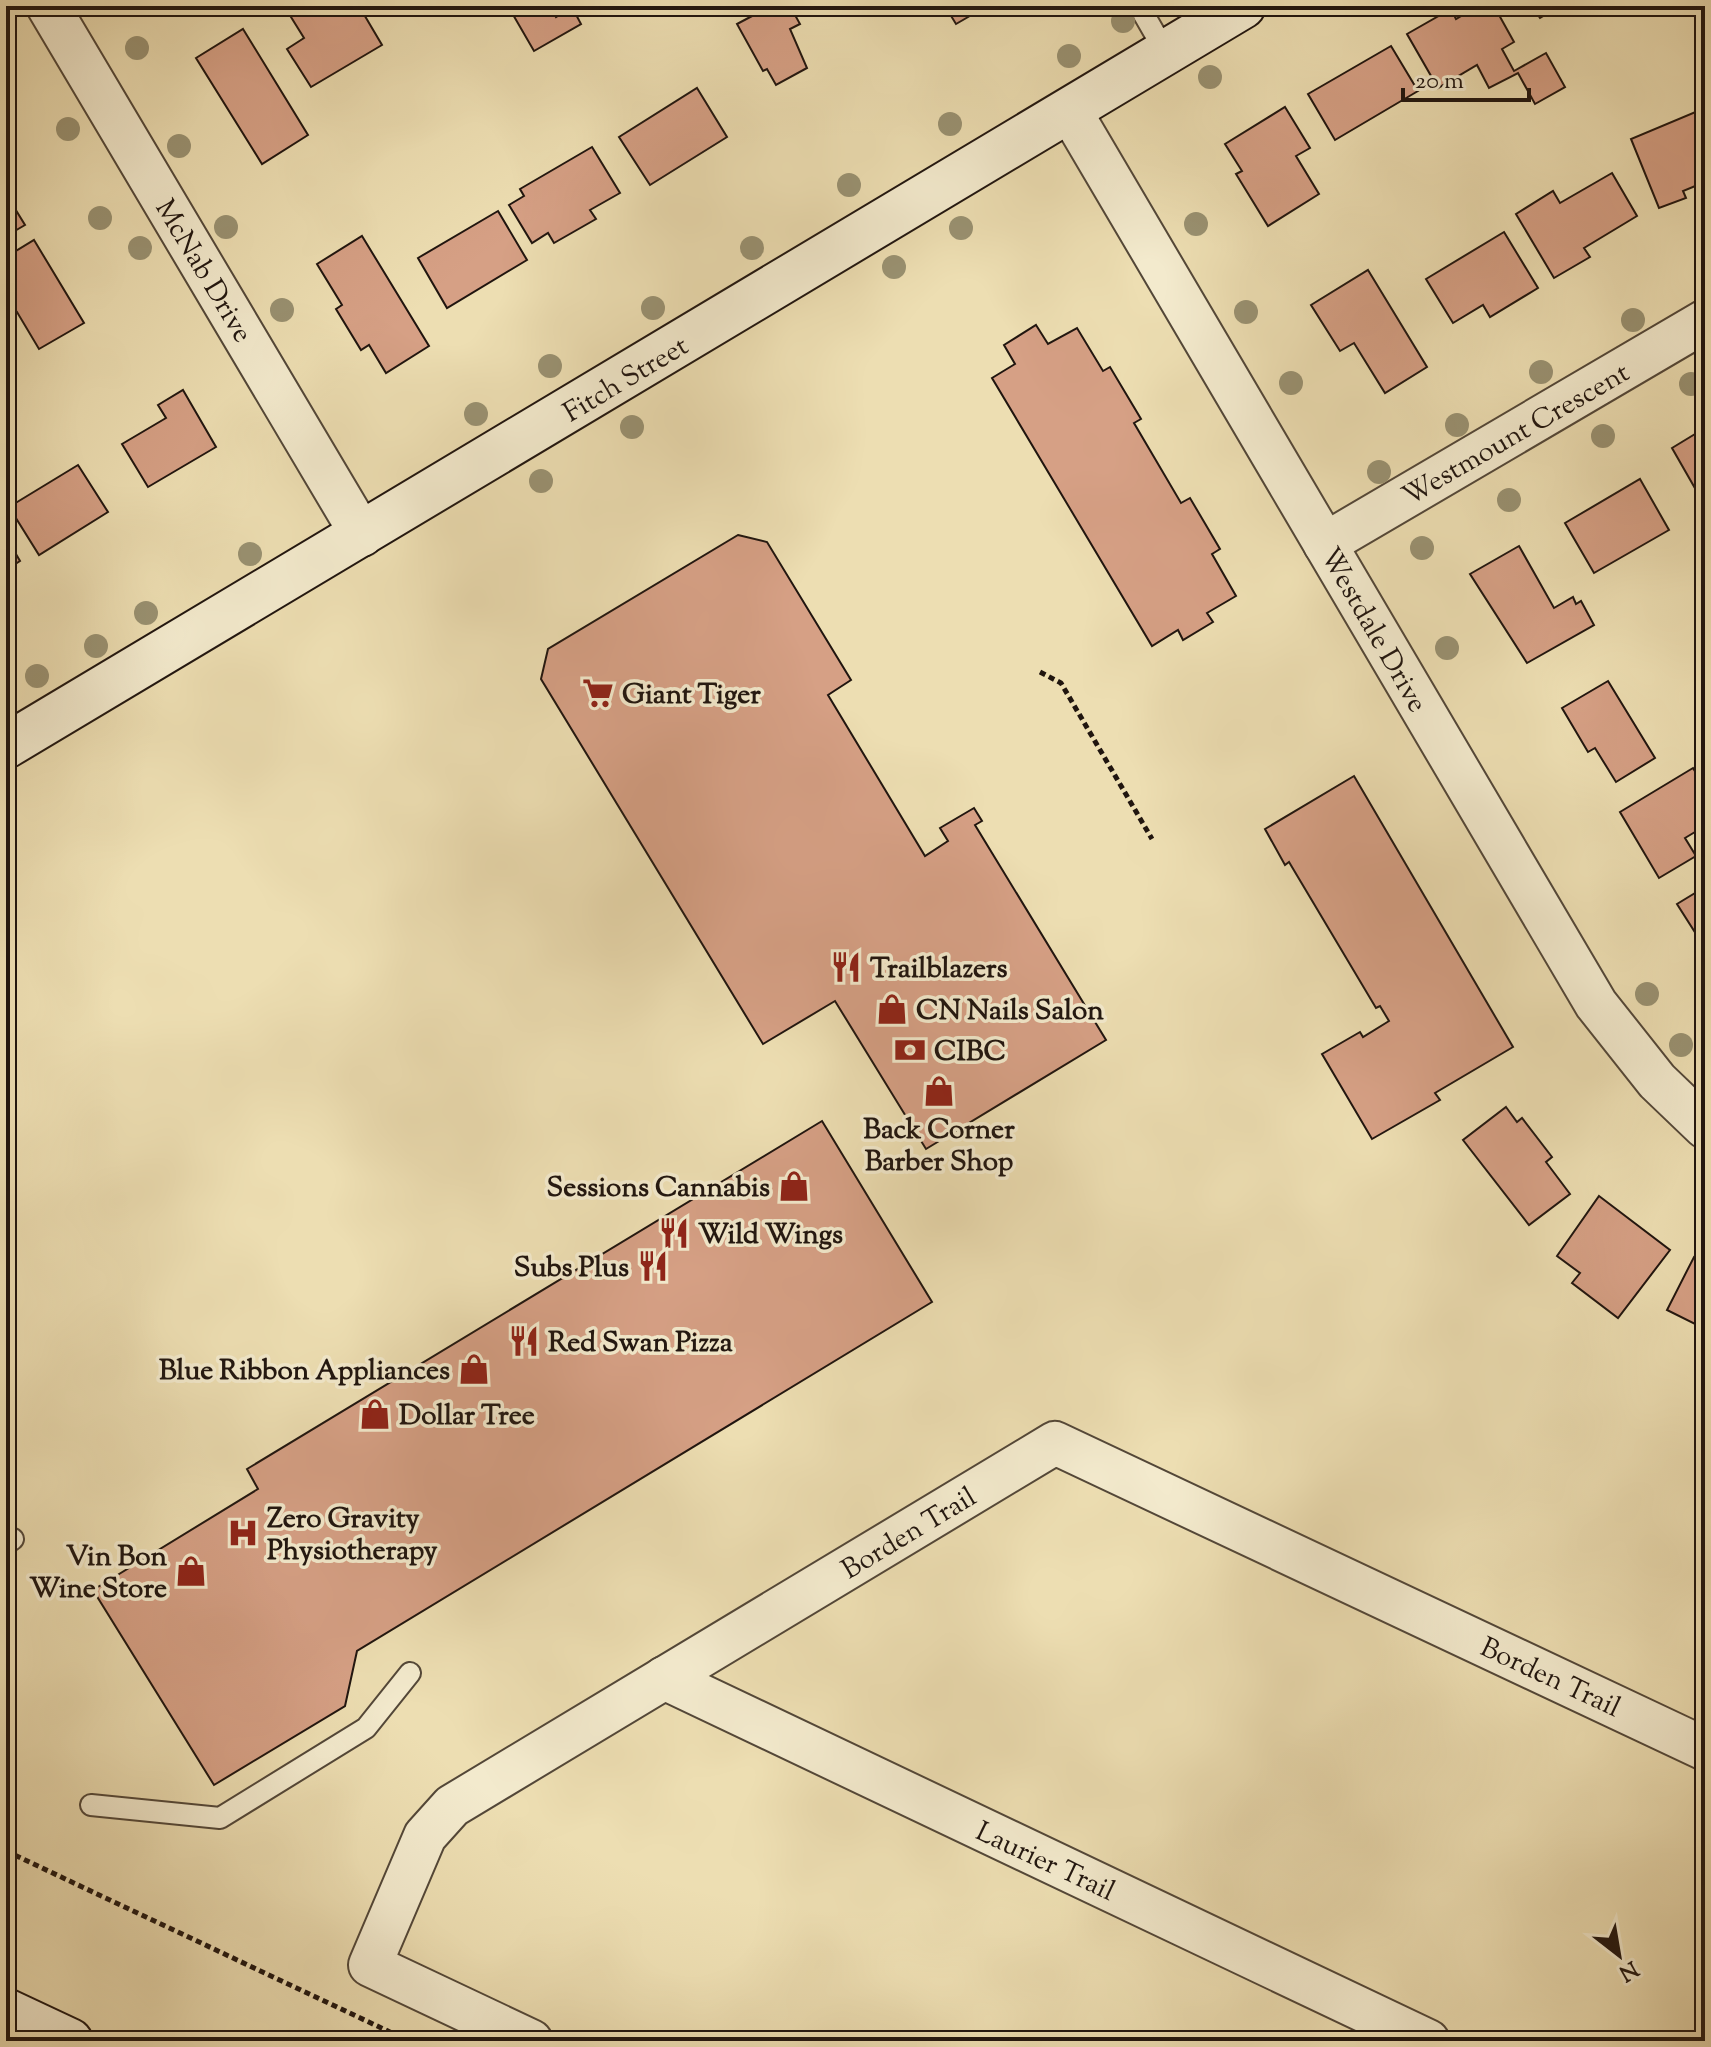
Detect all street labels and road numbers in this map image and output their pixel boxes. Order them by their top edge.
street label: McNab Drive [144,192,261,351]
street label: Fitch Street [556,327,697,434]
street label: Westmount Crescent [1395,354,1638,517]
street label: Westdale Drive [1309,541,1436,720]
street label: Borden Trail [835,1478,985,1591]
street label: Borden Trail [1473,1629,1627,1729]
street label: Laurier Trail [968,1813,1121,1913]

